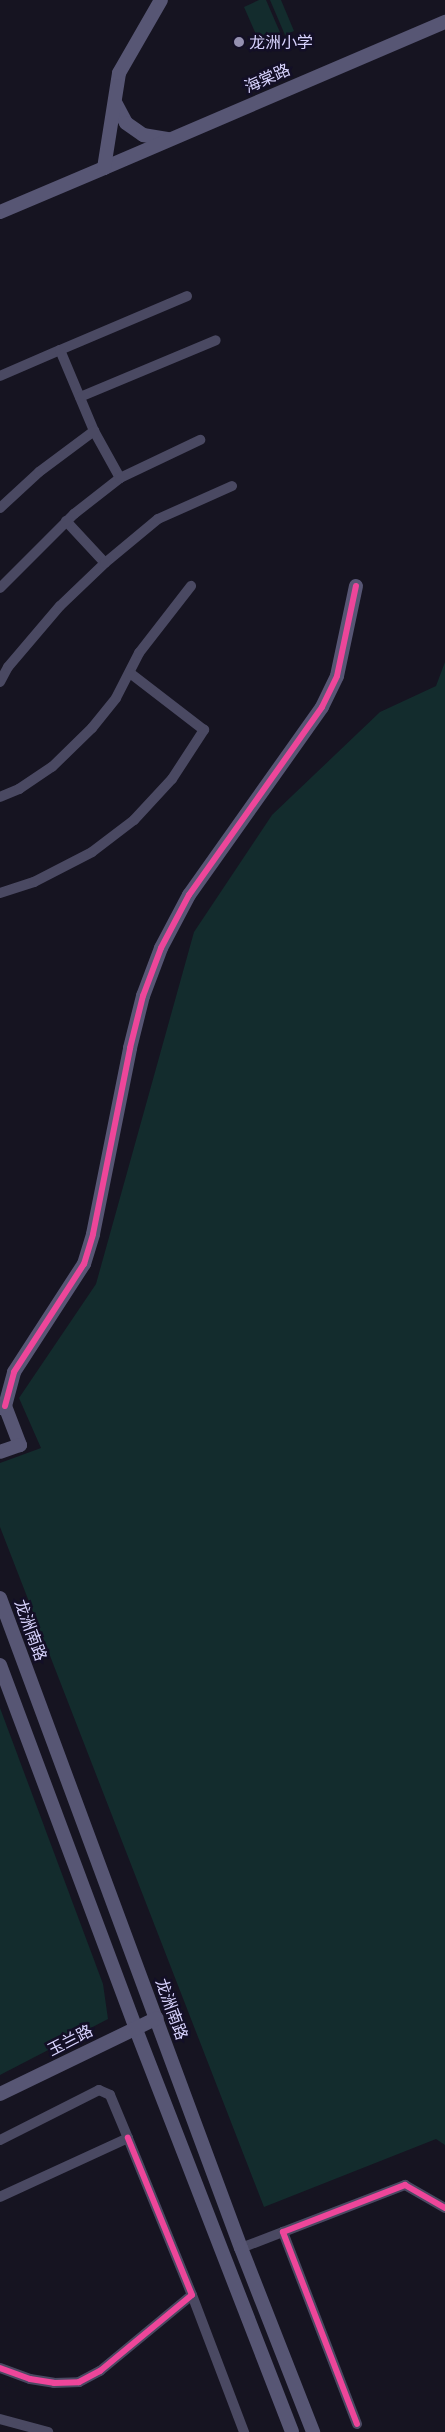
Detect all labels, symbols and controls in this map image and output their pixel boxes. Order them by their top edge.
place label: 龙洲小学 [249,32,313,52]
marker: 龙洲小学 [233,36,245,48]
street label: 海棠路 [241,59,293,97]
street label: 龙洲南路 [11,1597,51,1663]
street label: 龙洲南路 [152,1976,192,2042]
street label: 玉兰路 [44,2021,96,2059]

